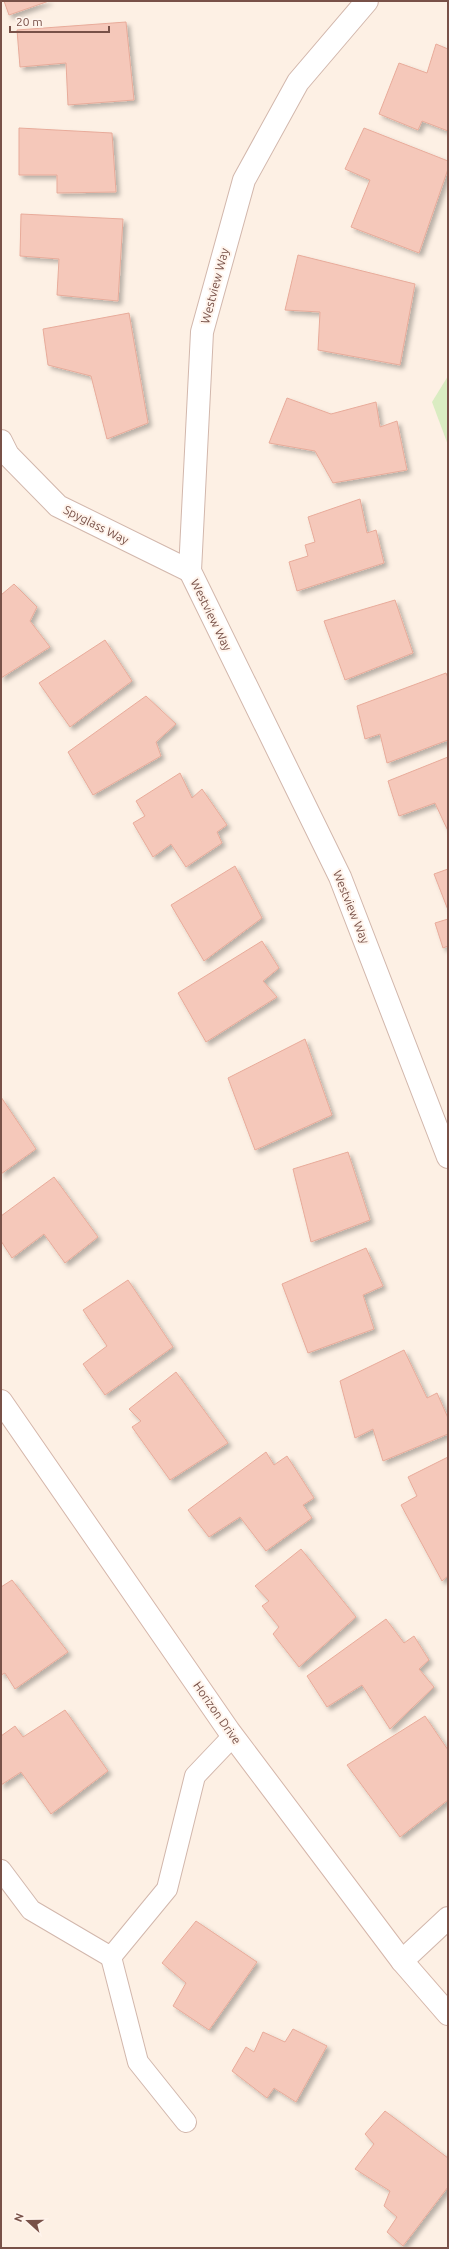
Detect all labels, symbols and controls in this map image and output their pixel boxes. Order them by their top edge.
scale bar [10,8,109,34]
text: 20 m [16,15,43,28]
street label: Westview Way [198,246,231,325]
street label: Spyglass Way [62,503,131,547]
street label: Westview Way [189,577,234,653]
street label: Westview Way [331,868,372,945]
street label: Horizon Drive [191,1679,244,1746]
north arrow [8,2201,48,2241]
text: N [12,2211,26,2223]

